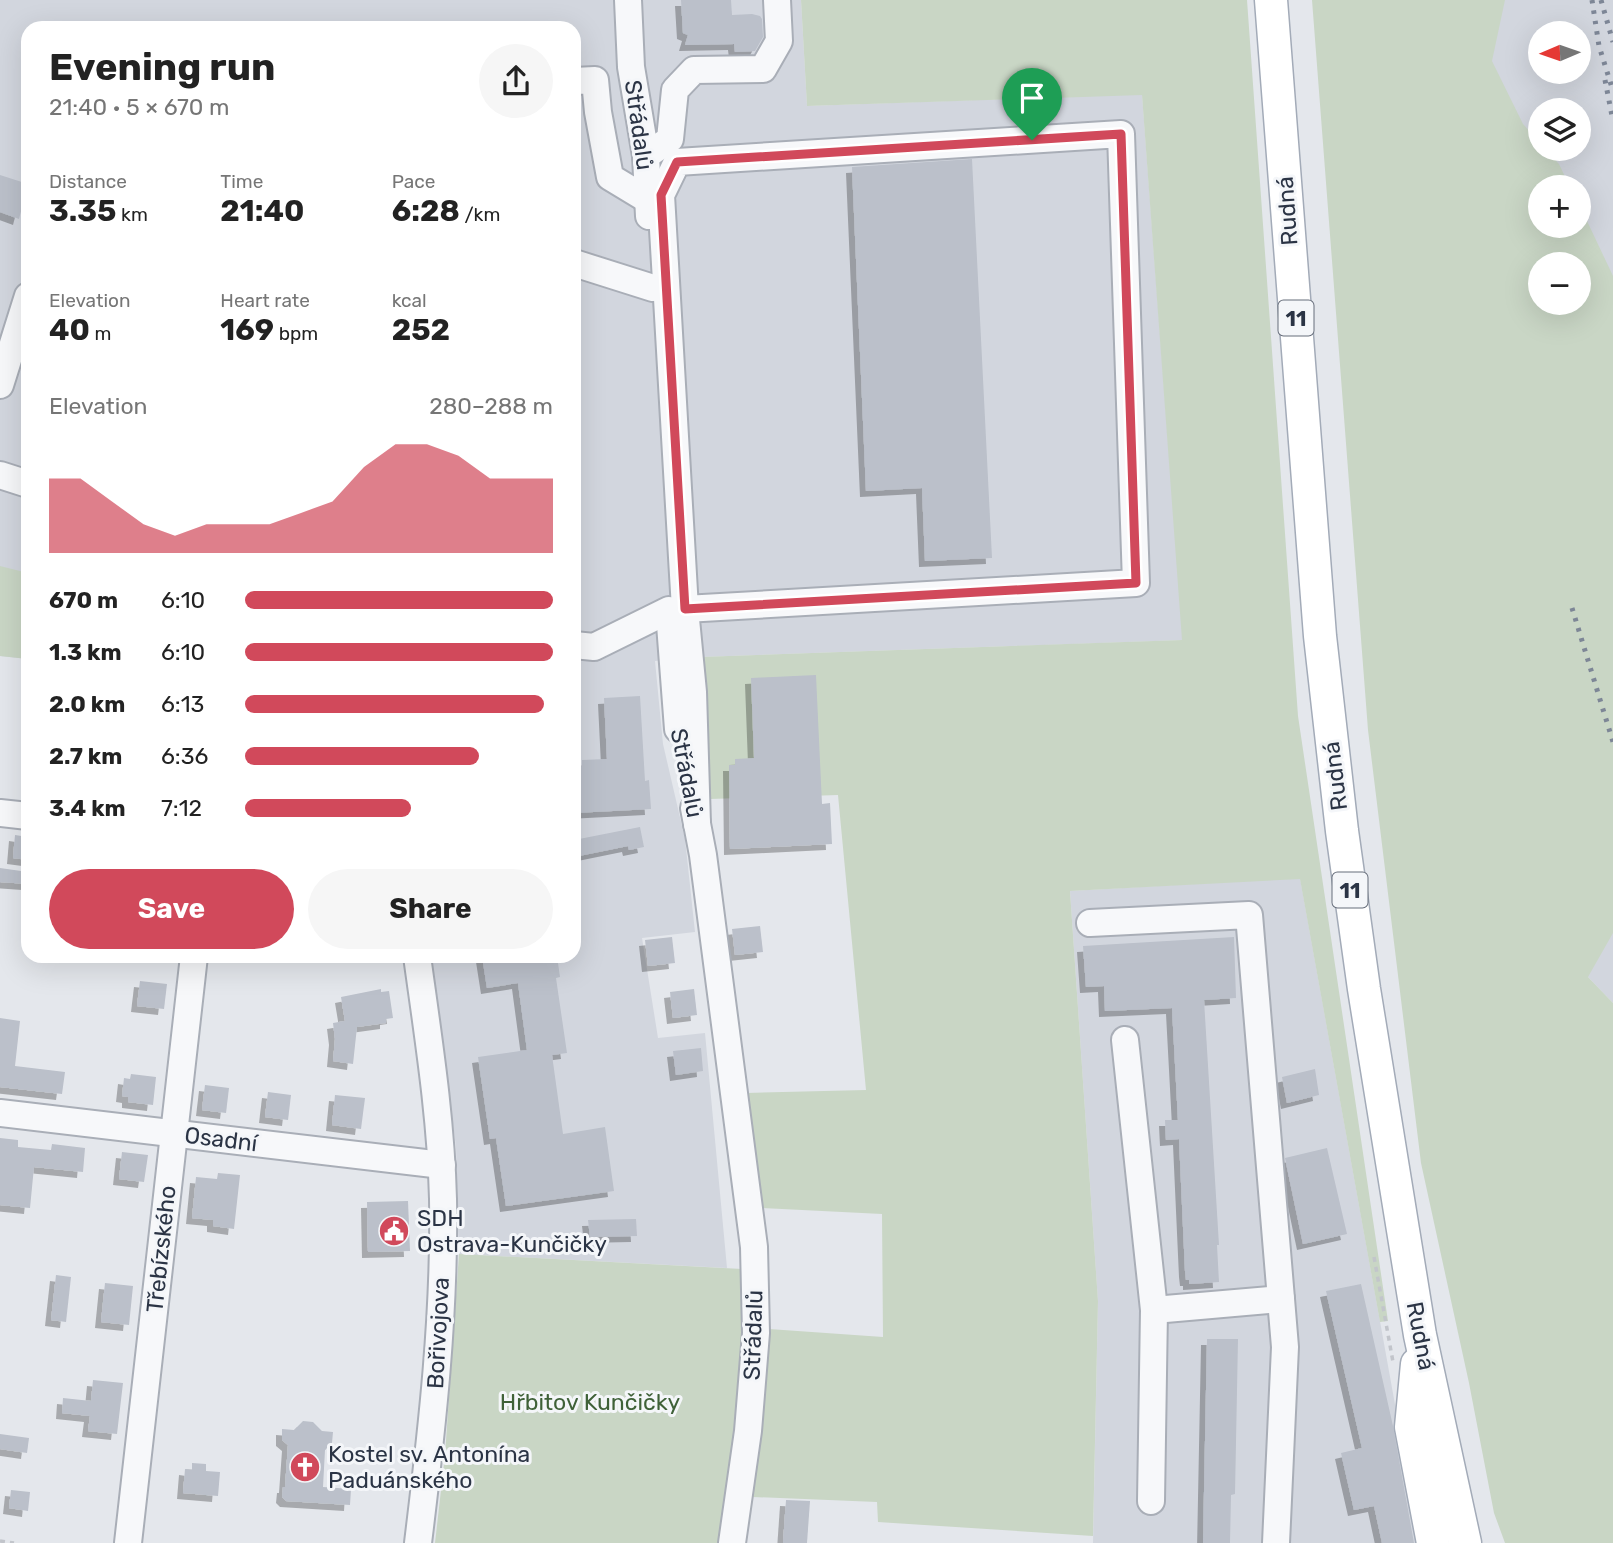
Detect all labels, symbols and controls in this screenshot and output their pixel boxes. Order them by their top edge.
north arrow [1528,21,1591,84]
map controls [1528,21,1591,315]
text: Evening run [49,44,275,90]
button: share [479,44,553,118]
pin [1002,68,1062,140]
street label: Střádalů [619,78,659,172]
icon: arrive [1013,79,1051,117]
text: 21:40 · 5 × 670 m [49,93,229,121]
button: layers [1528,98,1591,161]
text: Distance [49,170,127,193]
text: Time [220,170,263,193]
text: Pace [392,170,435,193]
street label: Rudná [1271,175,1303,247]
button: + [1528,175,1591,238]
text: 3.35 [49,193,116,229]
text: 21:40 [220,193,304,229]
text: 6:28 [392,193,460,229]
text: km [116,203,148,226]
text: /km [460,203,500,226]
button: − [1528,252,1591,315]
text: Elevation [49,289,130,312]
text: Heart rate [220,289,310,312]
text: kcal [392,289,427,312]
road number: 11 [1278,300,1314,336]
text: 40 [49,312,90,348]
text: 169 [220,312,274,348]
text: 252 [392,312,450,348]
text: m [90,322,111,345]
text: bpm [274,322,318,345]
text: Elevation [49,392,148,420]
text: 280–288 m [429,392,553,420]
text: 670 m [49,586,118,614]
text: 6:10 [161,586,205,614]
text: 1.3 km [49,638,122,666]
text: 6:10 [161,638,205,666]
text: 2.0 km [49,690,125,718]
text: 6:13 [161,690,204,718]
street label: Střádalů [665,726,709,820]
street label: Rudná [1317,740,1353,812]
text: 2.7 km [49,742,122,770]
text: 6:36 [161,742,208,770]
text: 3.4 km [49,794,126,822]
text: 7:12 [161,794,202,822]
button: Save [49,869,294,949]
button: Share [308,869,553,949]
road number: 11 [1332,872,1368,908]
street label: Osadní [183,1121,260,1158]
street label: Třebízského [140,1184,182,1314]
place label: SDH Ostrava-Kunčičky [417,1204,607,1258]
public building icon: SDH Ostrava-Kunčičky [377,1214,411,1248]
street label: Bořivojova [421,1276,455,1390]
street label: Střádalů [737,1289,769,1381]
street label: Rudná [1401,1299,1441,1373]
park label: Hřbitov Kunčičky [500,1388,681,1416]
place label: Kostel sv. Antonína Paduánského [328,1440,530,1494]
church icon: Kostel sv. Antonína Paduánského [288,1450,322,1484]

